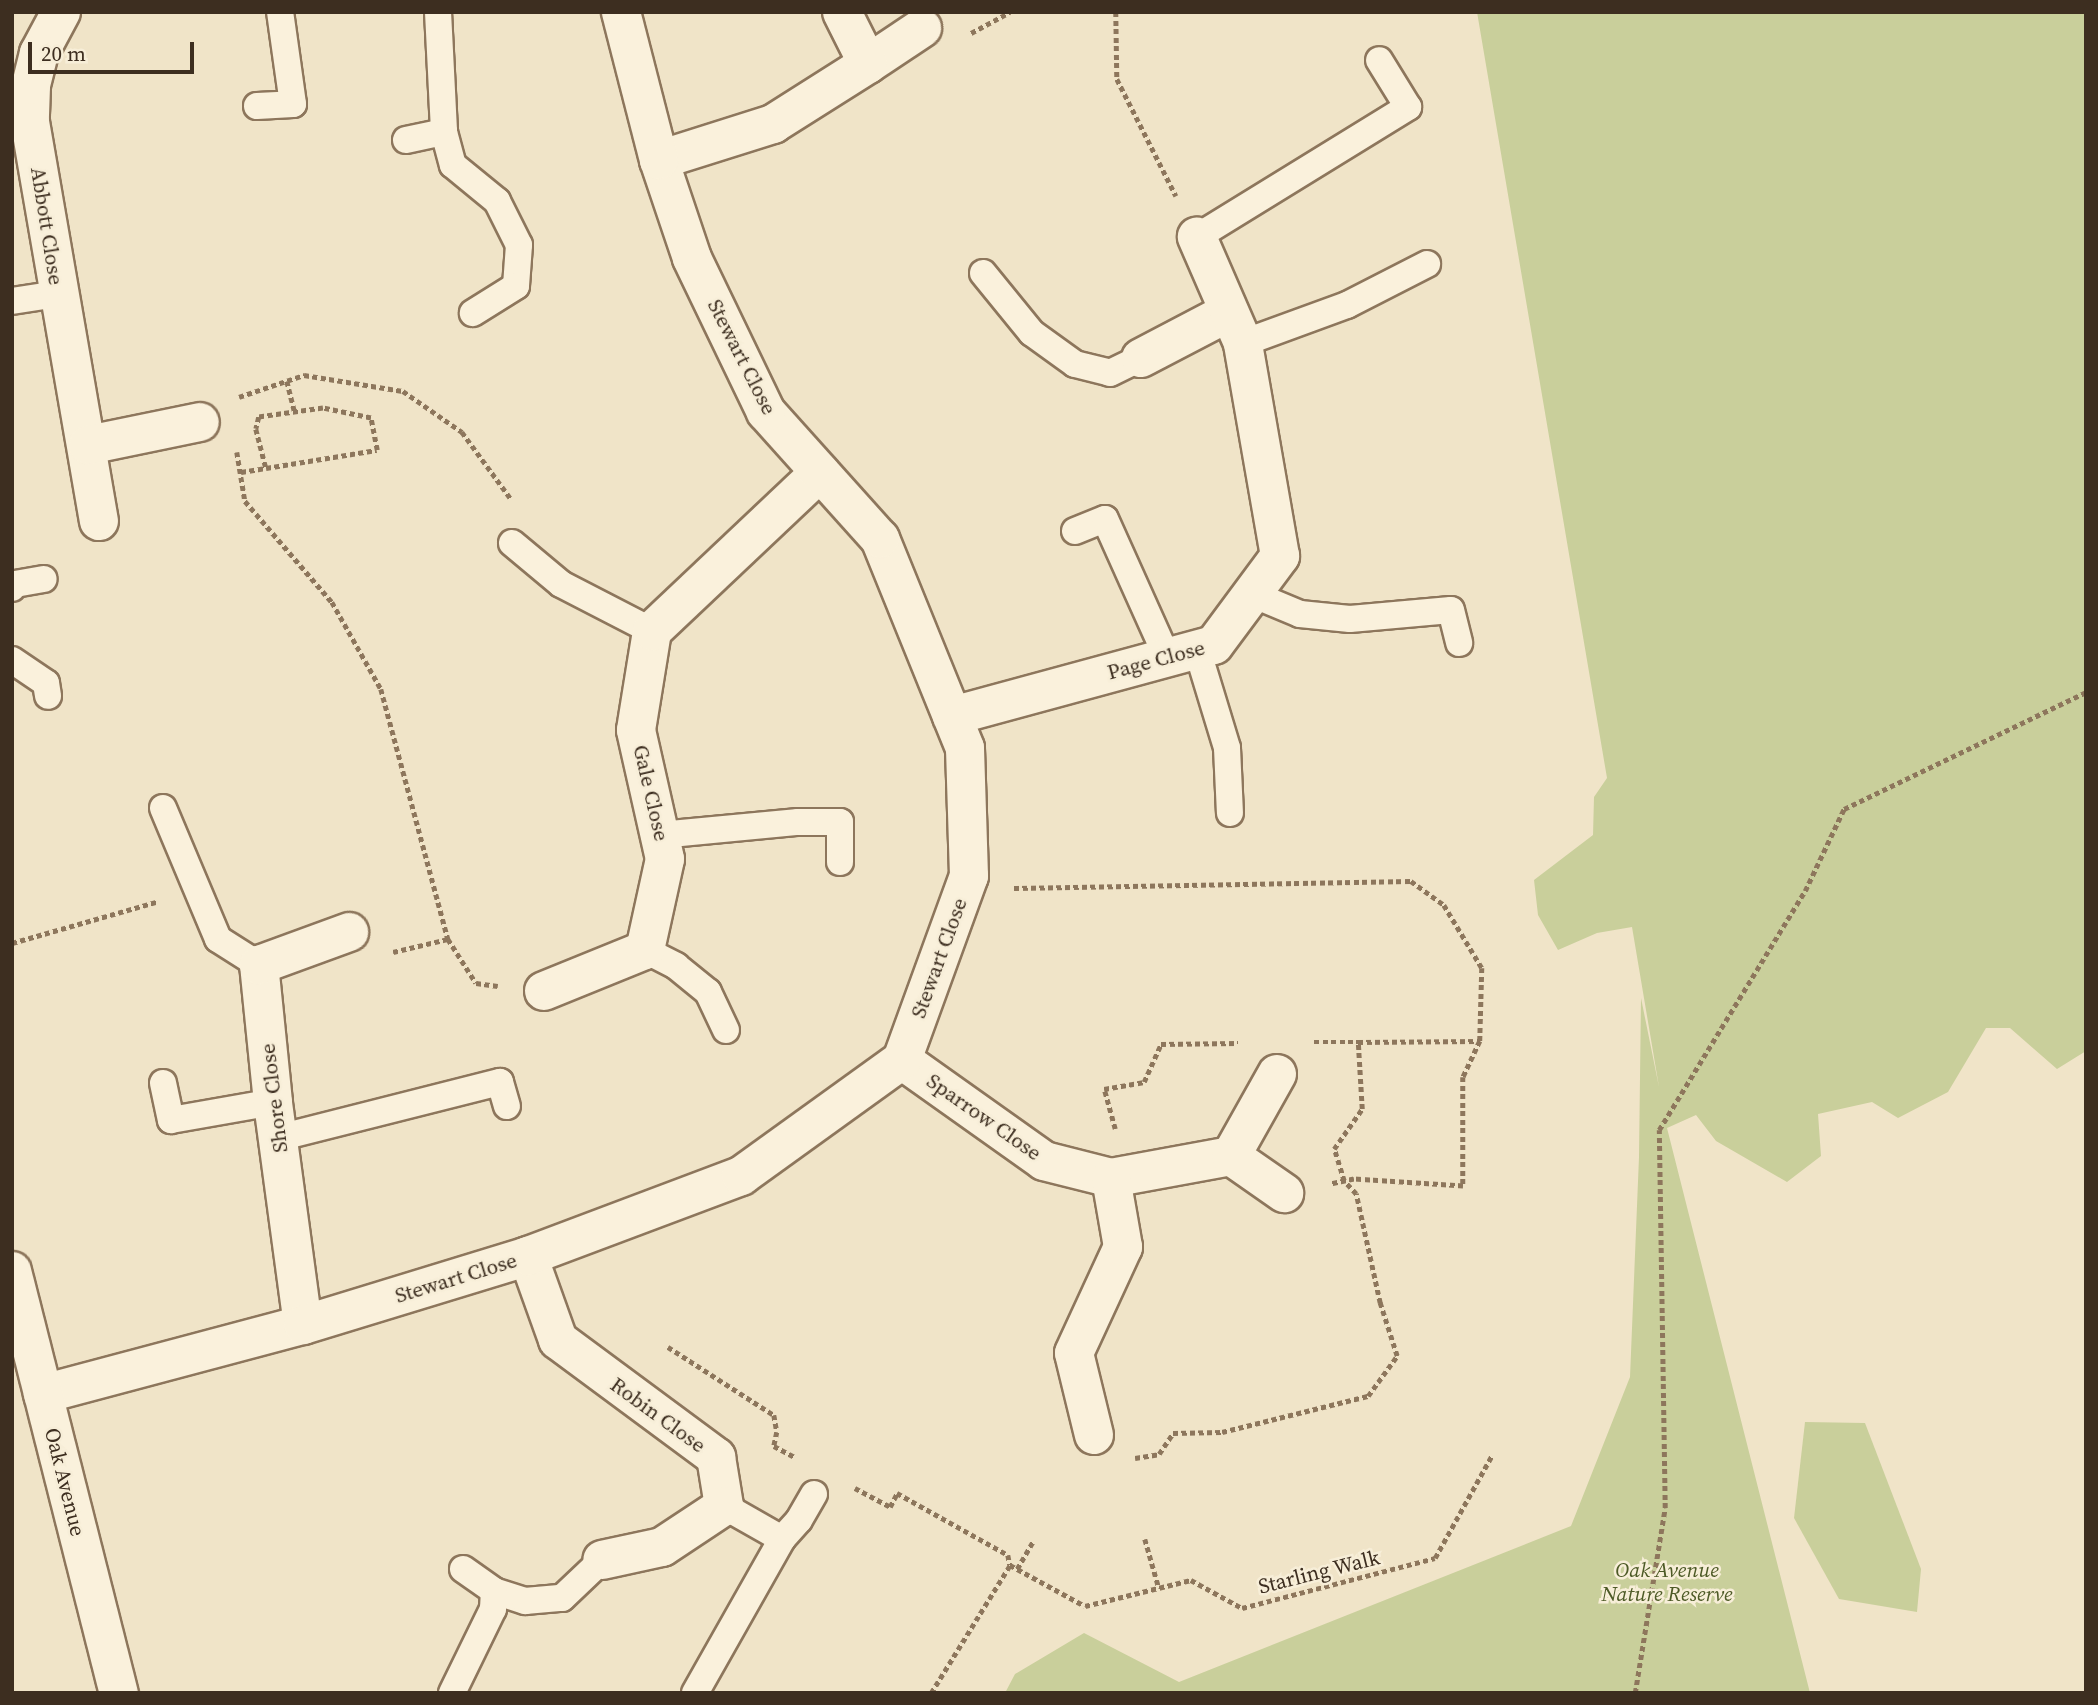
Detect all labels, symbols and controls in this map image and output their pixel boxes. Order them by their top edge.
scale bar [32,28,198,72]
text: 20 m [41,39,86,68]
street label: Abbott Close [25,165,69,287]
street label: Stewart Close [702,295,782,419]
street label: Page Close [1104,635,1208,685]
street label: Gale Close [628,743,674,843]
street label: Stewart Close [906,894,972,1022]
street label: Shore Close [255,1042,293,1154]
street label: Sparrow Close [922,1068,1046,1166]
street label: Stewart Close [392,1248,520,1308]
street label: Robin Close [605,1372,711,1458]
street label: Oak Avenue [39,1425,91,1539]
street label: Starling Walk [1255,1545,1383,1599]
park label: Oak Avenue Nature Reserve [1601,1557,1733,1607]

